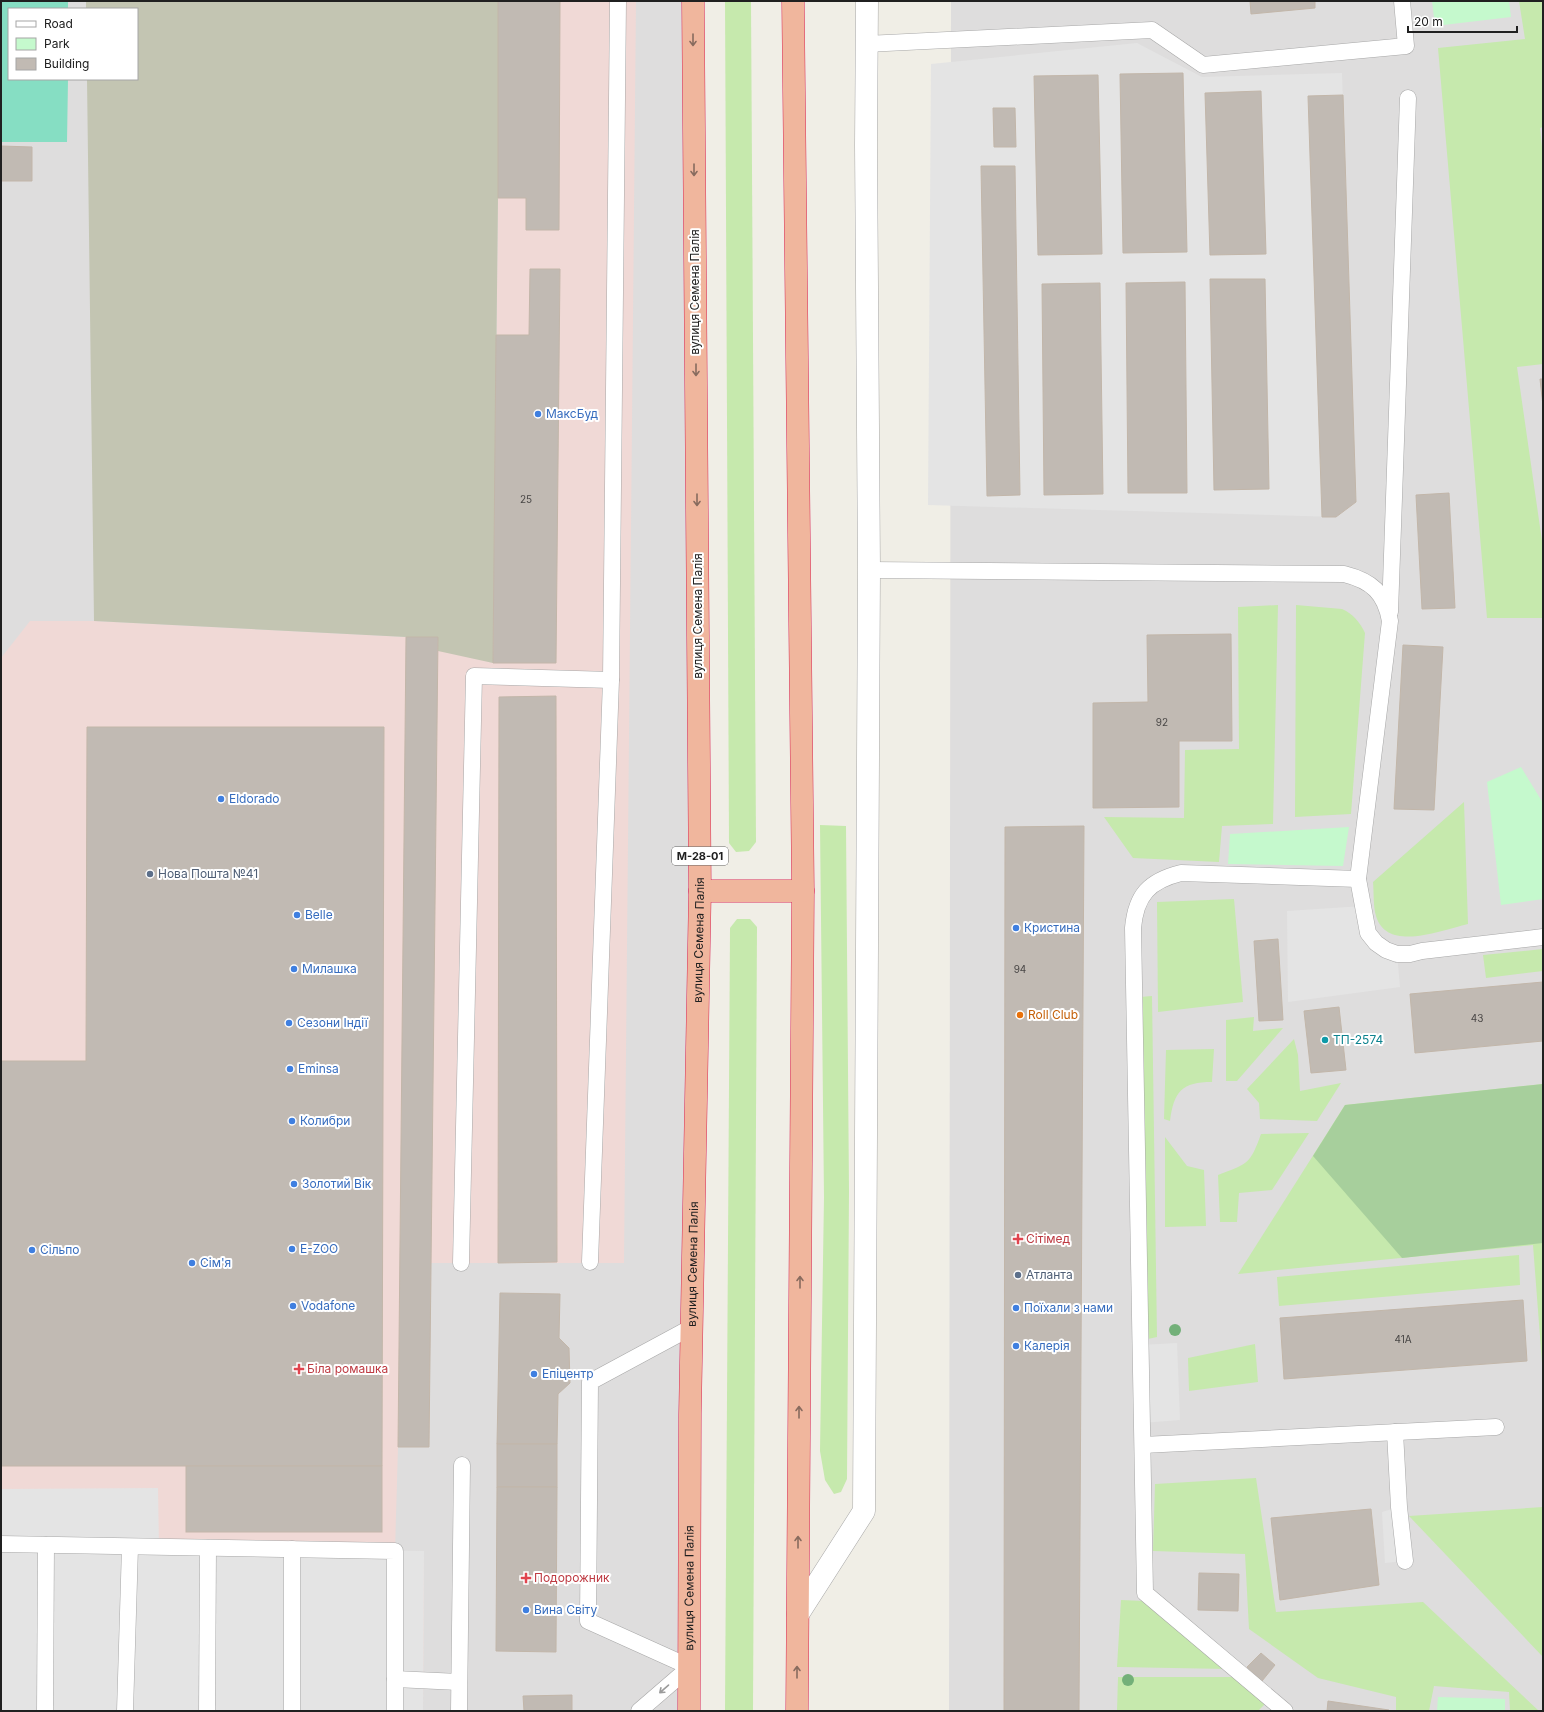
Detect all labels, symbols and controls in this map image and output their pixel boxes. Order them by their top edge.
legend [8,8,138,80]
scale bar [1408,8,1517,34]
text: 20 m [1414,14,1443,29]
text: Road [44,16,73,31]
one-way arrow [689,33,697,46]
text: Park [44,36,70,51]
text: Building [44,56,89,71]
one-way arrow [690,163,698,176]
street label: вулиця Семена Палія [687,229,702,355]
one-way arrow [692,363,700,376]
place label: МаксБуд [546,406,599,421]
marker: МаксБуд [533,409,543,419]
house number: 25 [520,493,532,505]
one-way arrow [693,493,701,506]
street label: вулиця Семена Палія [690,553,705,679]
house number: 92 [1156,716,1168,728]
place label: Eldorado [229,791,279,806]
marker: Eldorado [216,794,226,804]
road number: М-28-01 [672,847,728,865]
place label: Нова Пошта №41 [158,866,258,881]
marker: Нова Пошта №41 [145,869,155,879]
street label: вулиця Семена Палія [690,877,707,1003]
place label: Belle [305,907,333,922]
marker: Belle [292,910,302,920]
place label: Кристина [1024,920,1080,935]
marker: Кристина [1011,923,1021,933]
place label: Милашка [302,961,357,976]
house number: 94 [1014,963,1026,975]
marker: Милашка [289,964,299,974]
place label: Roll Club [1028,1007,1078,1022]
marker: Roll Club [1015,1010,1025,1020]
house number: 43 [1471,1012,1483,1024]
place label: Сезони Індії [297,1015,369,1030]
marker: Сезони Індії [284,1018,294,1028]
place label: ТП-2574 [1333,1032,1383,1047]
marker: ТП-2574 [1320,1035,1330,1045]
place label: Eminsa [298,1061,339,1076]
marker: Eminsa [285,1064,295,1074]
place label: Колибри [300,1113,350,1128]
marker: Колибри [287,1116,297,1126]
place label: Золотий Вік [302,1176,372,1191]
marker: Золотий Вік [289,1179,299,1189]
street label: вулиця Семена Палія [684,1201,701,1327]
place label: Сітімед [1026,1231,1071,1246]
marker: Сітімед [1013,1234,1023,1244]
place label: E-ZOO [300,1241,338,1256]
place label: Сільпо [40,1242,80,1257]
marker: E-ZOO [287,1244,297,1254]
marker: Сільпо [27,1245,37,1255]
place label: Сім'я [200,1255,231,1270]
marker: Сім'я [187,1258,197,1268]
place label: Атланта [1026,1267,1073,1282]
marker: Атланта [1013,1270,1023,1280]
one-way arrow [796,1276,804,1289]
place label: Vodafone [301,1298,355,1313]
place label: Поїхали з нами [1024,1300,1113,1315]
marker: Vodafone [288,1301,298,1311]
marker: Поїхали з нами [1011,1303,1021,1313]
house number: 41А [1394,1333,1412,1345]
place label: Калерія [1024,1338,1070,1353]
marker: Калерія [1011,1341,1021,1351]
place label: Біла ромашка [307,1361,388,1376]
marker: Біла ромашка [294,1364,304,1374]
place label: Епіцентр [542,1366,594,1381]
marker: Епіцентр [529,1369,539,1379]
one-way arrow [795,1406,803,1419]
street label: вулиця Семена Палія [681,1525,697,1651]
one-way arrow [794,1536,802,1549]
place label: Подорожник [534,1570,610,1585]
marker: Подорожник [521,1573,531,1583]
place label: Вина Світу [534,1602,597,1617]
marker: Вина Світу [521,1605,531,1615]
one-way arrow [793,1666,801,1679]
one-way arrow [660,1684,670,1693]

